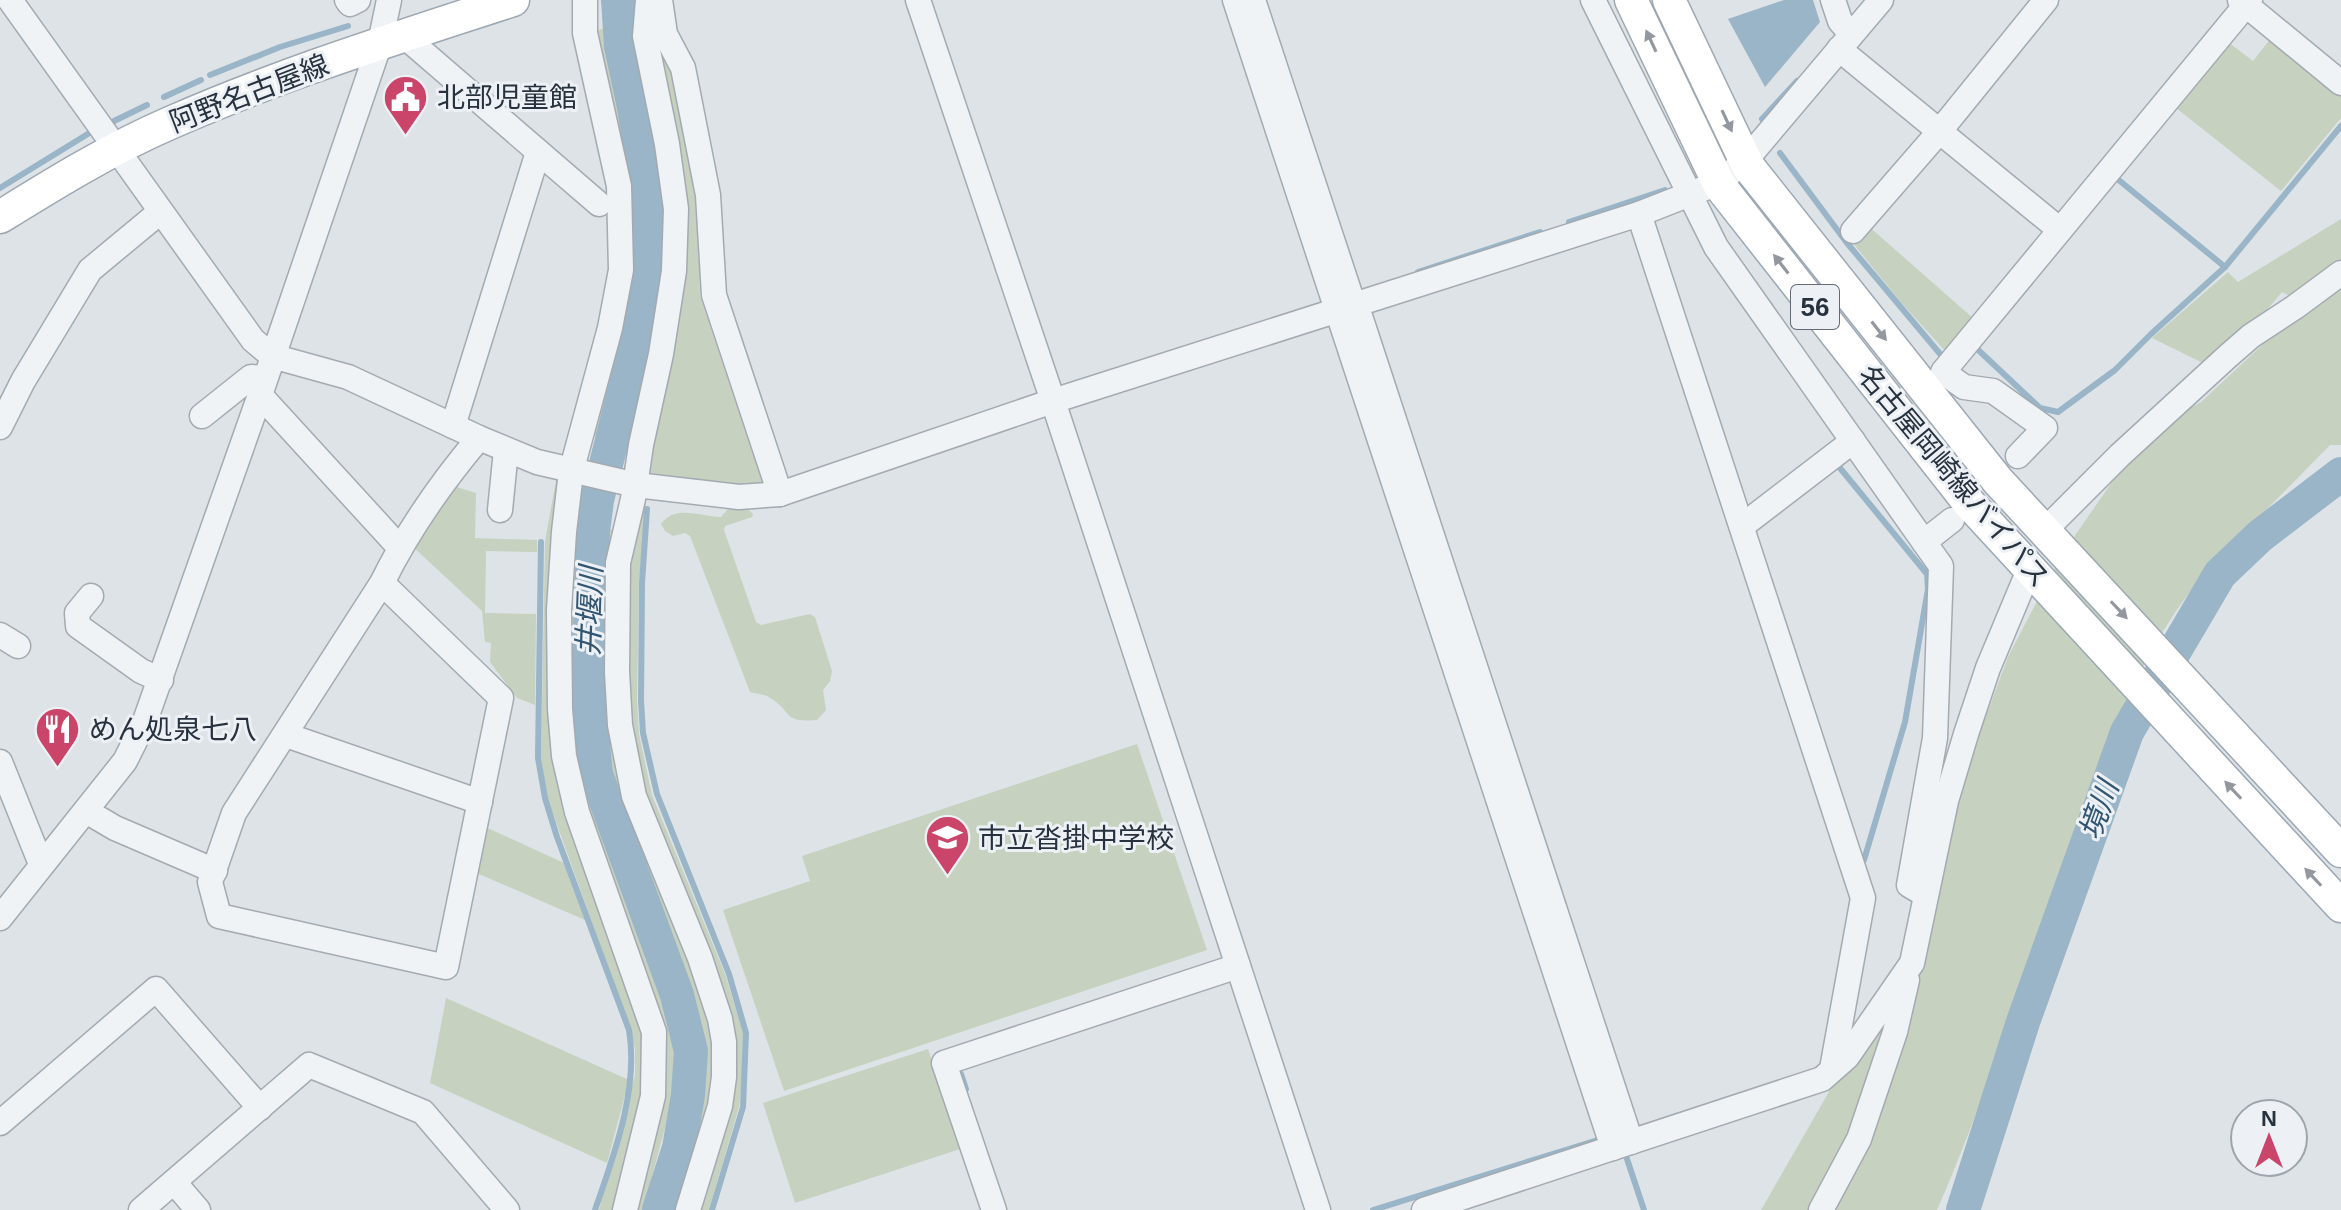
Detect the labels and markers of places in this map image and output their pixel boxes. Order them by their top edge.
public building icon: 北部児童館 [382,73,430,136]
place label: 北部児童館 [437,82,577,113]
restaurant icon: めん処泉七八 [34,705,82,768]
place label: めん処泉七八 [89,714,257,745]
school or university icon: 市立沓掛中学校 [923,814,971,877]
place label: 市立沓掛中学校 [978,823,1174,854]

